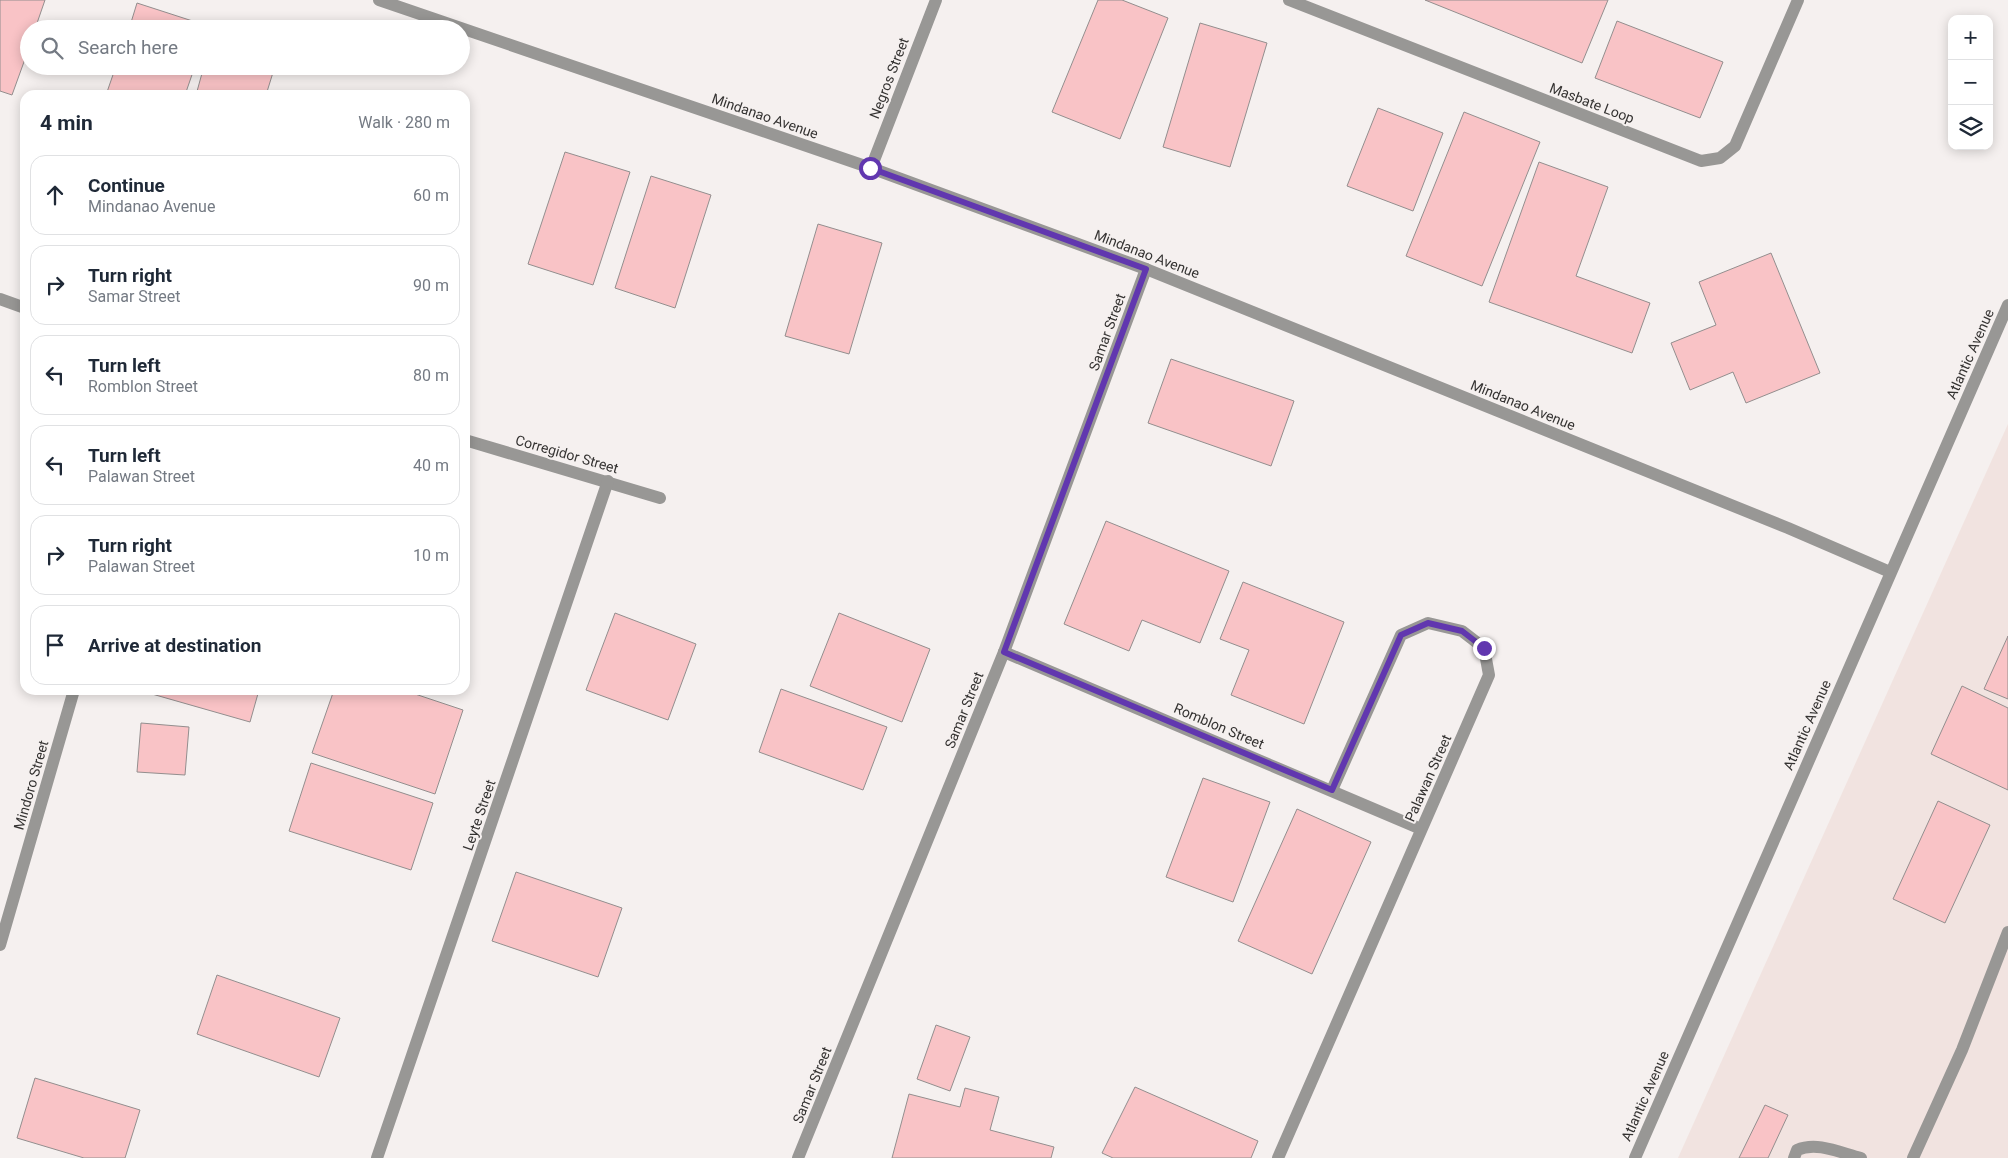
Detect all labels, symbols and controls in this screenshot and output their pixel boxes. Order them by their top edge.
map controls [1948,15,1993,150]
button: + [1948,15,1993,60]
search box [20,20,470,75]
icon: search [38,34,66,62]
street label: Negros Street [866,35,912,121]
text: Search here [78,36,178,59]
button: − [1948,60,1993,105]
street label: Masbate Loop [1547,80,1637,127]
street label: Mindanao Avenue [710,90,820,142]
button: layers [1948,105,1993,150]
text: 4 min [40,111,93,135]
text: Walk · 280 m [358,113,450,132]
route start [859,157,882,180]
text: Continue [88,174,165,197]
icon: ahead [41,181,69,209]
text: 60 m [413,186,449,205]
text: Mindanao Avenue [88,197,215,216]
street label: Mindanao Avenue [1092,227,1202,281]
text: Turn right [88,264,172,287]
icon: right [41,271,69,299]
text: 90 m [413,276,449,295]
text: Samar Street [88,287,181,306]
street label: Samar Street [1086,291,1129,373]
street label: Atlantic Avenue [1943,306,1997,402]
text: Turn left [88,354,161,377]
icon: left [41,361,69,389]
text: 80 m [413,366,449,385]
text: Romblon Street [88,377,198,396]
street label: Mindanao Avenue [1468,377,1578,433]
street label: Corregidor Street [514,432,621,476]
text: Turn left [88,444,161,467]
icon: left [41,451,69,479]
text: 40 m [413,456,449,475]
text: Palawan Street [88,467,195,486]
text: Turn right [88,534,172,557]
icon: right [41,541,69,569]
text: 10 m [413,546,449,565]
text: Palawan Street [88,557,195,576]
icon: arrive [41,631,69,659]
text: Arrive at destination [88,634,261,657]
route end [1473,637,1496,660]
street label: Samar Street [941,669,987,751]
street label: Atlantic Avenue [1780,677,1834,773]
street label: Romblon Street [1172,700,1267,752]
street label: Palawan Street [1402,732,1455,824]
street label: Mindoro Street [11,738,52,832]
street label: Leyte Street [459,777,499,853]
street label: Samar Street [789,1044,835,1126]
street label: Atlantic Avenue [1618,1048,1672,1144]

